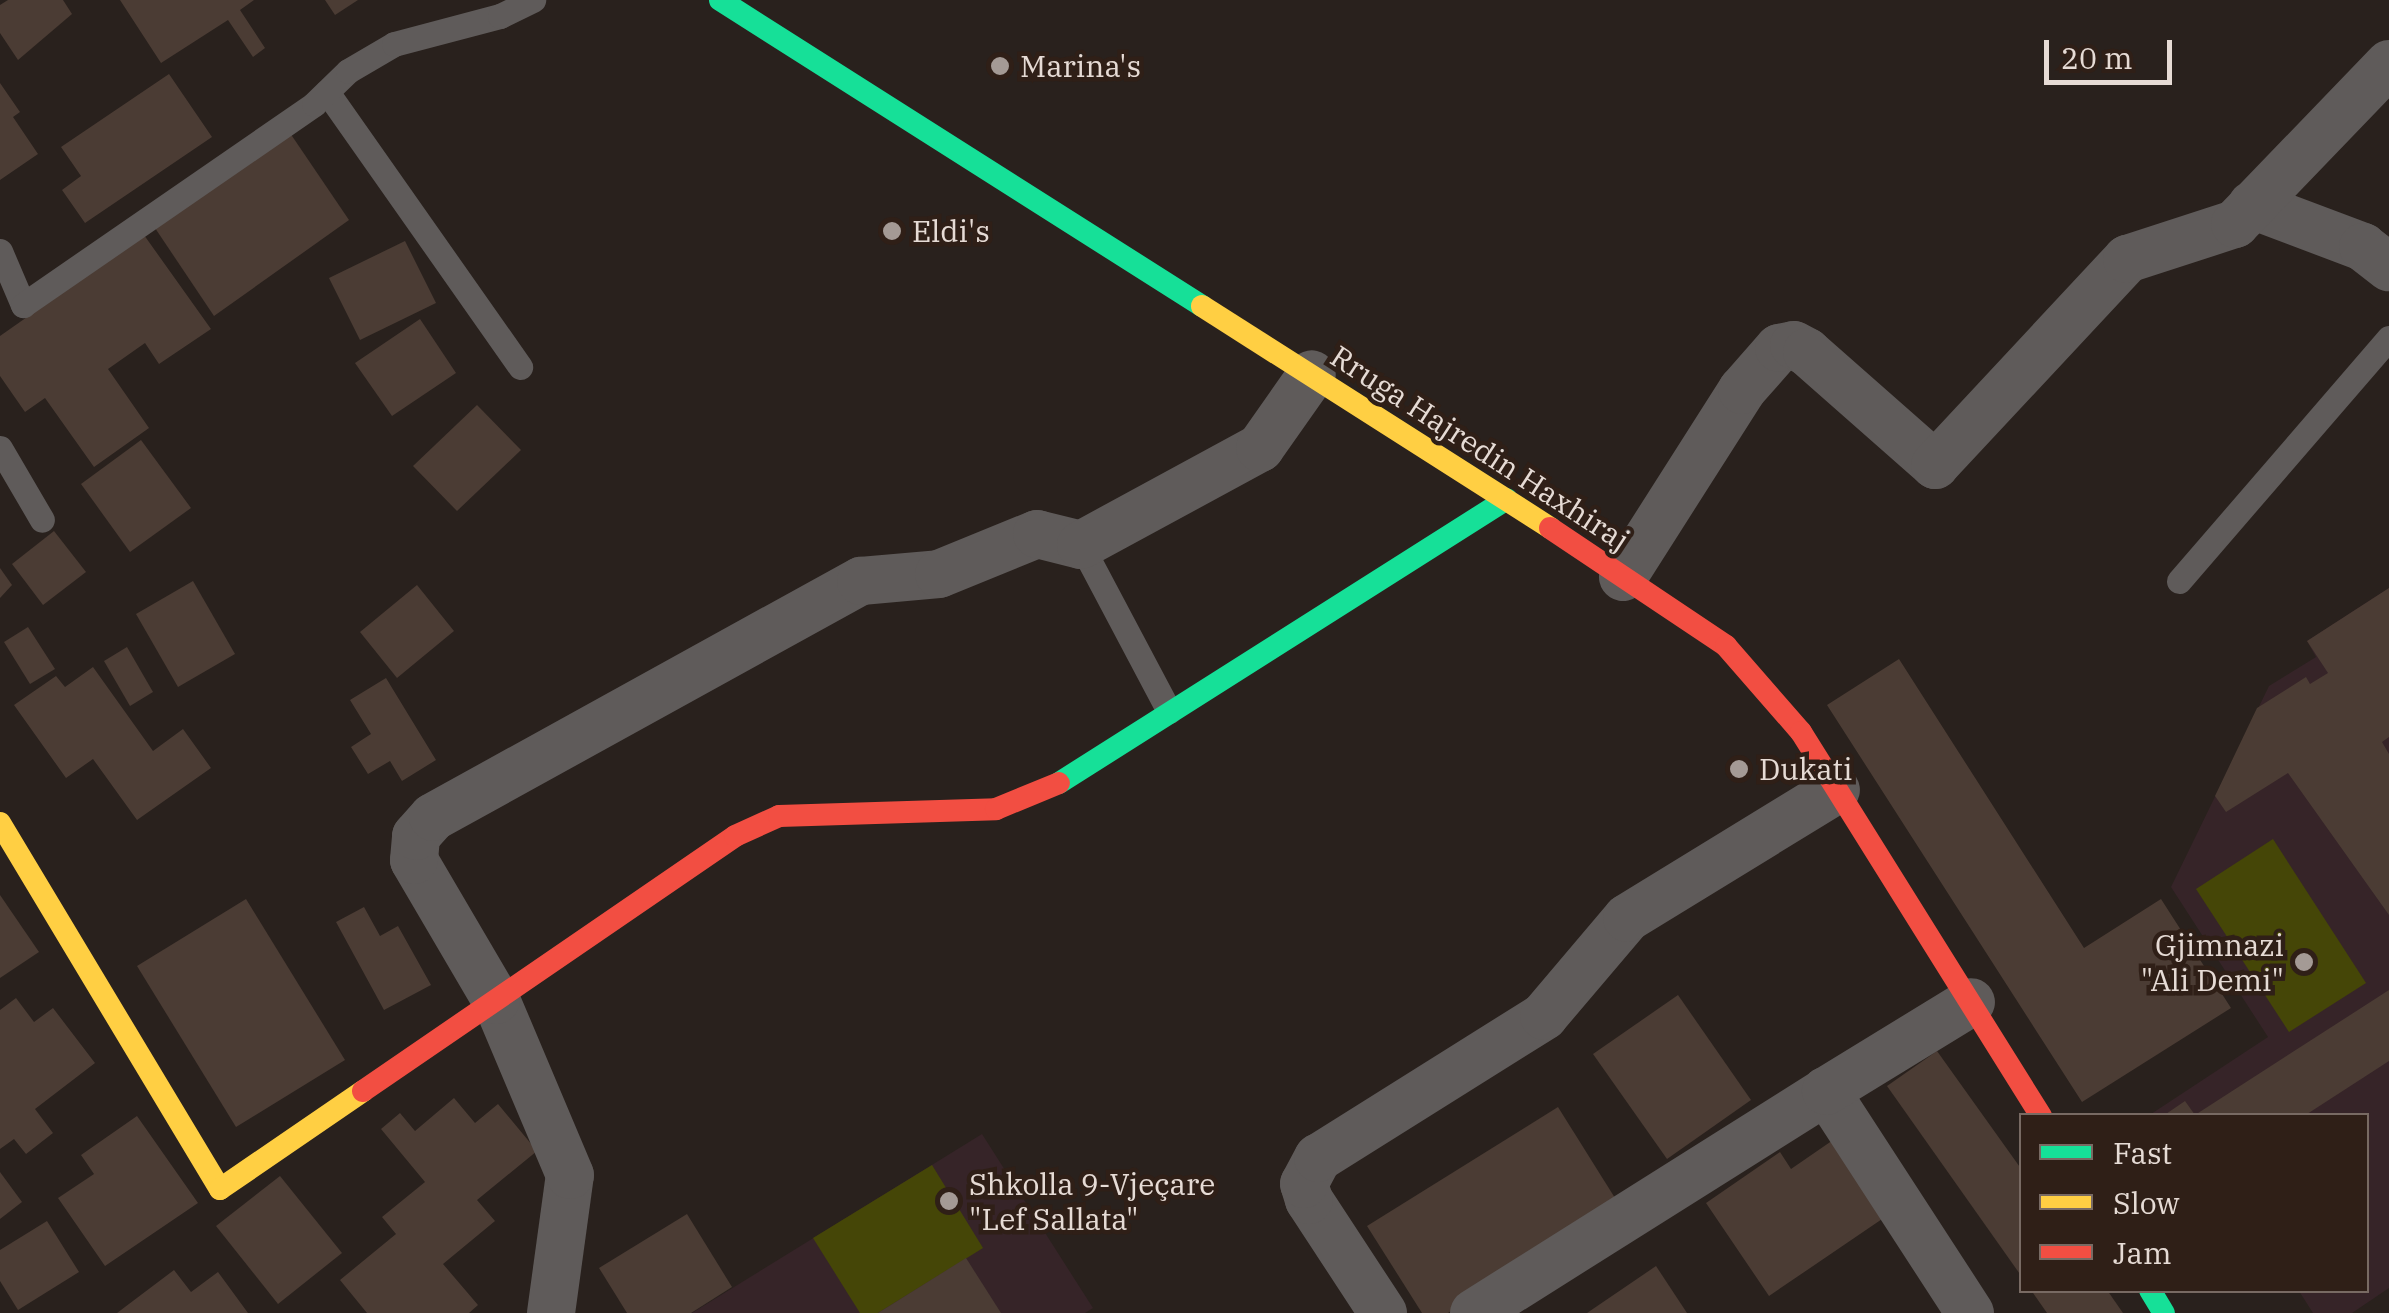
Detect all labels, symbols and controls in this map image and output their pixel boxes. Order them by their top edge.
scale bar [2049,20,2176,82]
text: 20 m [2061,38,2133,77]
place label: Marina's [1020,48,1141,84]
marker: Marina's [989,55,1011,77]
place label: Eldi's [912,213,990,249]
marker: Eldi's [881,220,903,242]
street label: Rruga Hajredin Haxhiraj [1324,338,1636,558]
place label: Dukati [1759,751,1852,787]
marker: Dukati [1728,758,1750,780]
place label: Gjimnazi "Ali Demi" [2141,927,2284,998]
marker: Gjimnazi "Ali Demi" [2293,951,2315,973]
legend [2019,1113,2369,1293]
text: Fast [2113,1133,2172,1172]
place label: Shkolla 9-Vjeçare "Lef Sallata" [969,1166,1215,1236]
text: Slow [2113,1183,2180,1222]
marker: Shkolla 9-Vjeçare "Lef Sallata" [938,1190,960,1212]
text: Jam [2113,1233,2172,1272]

